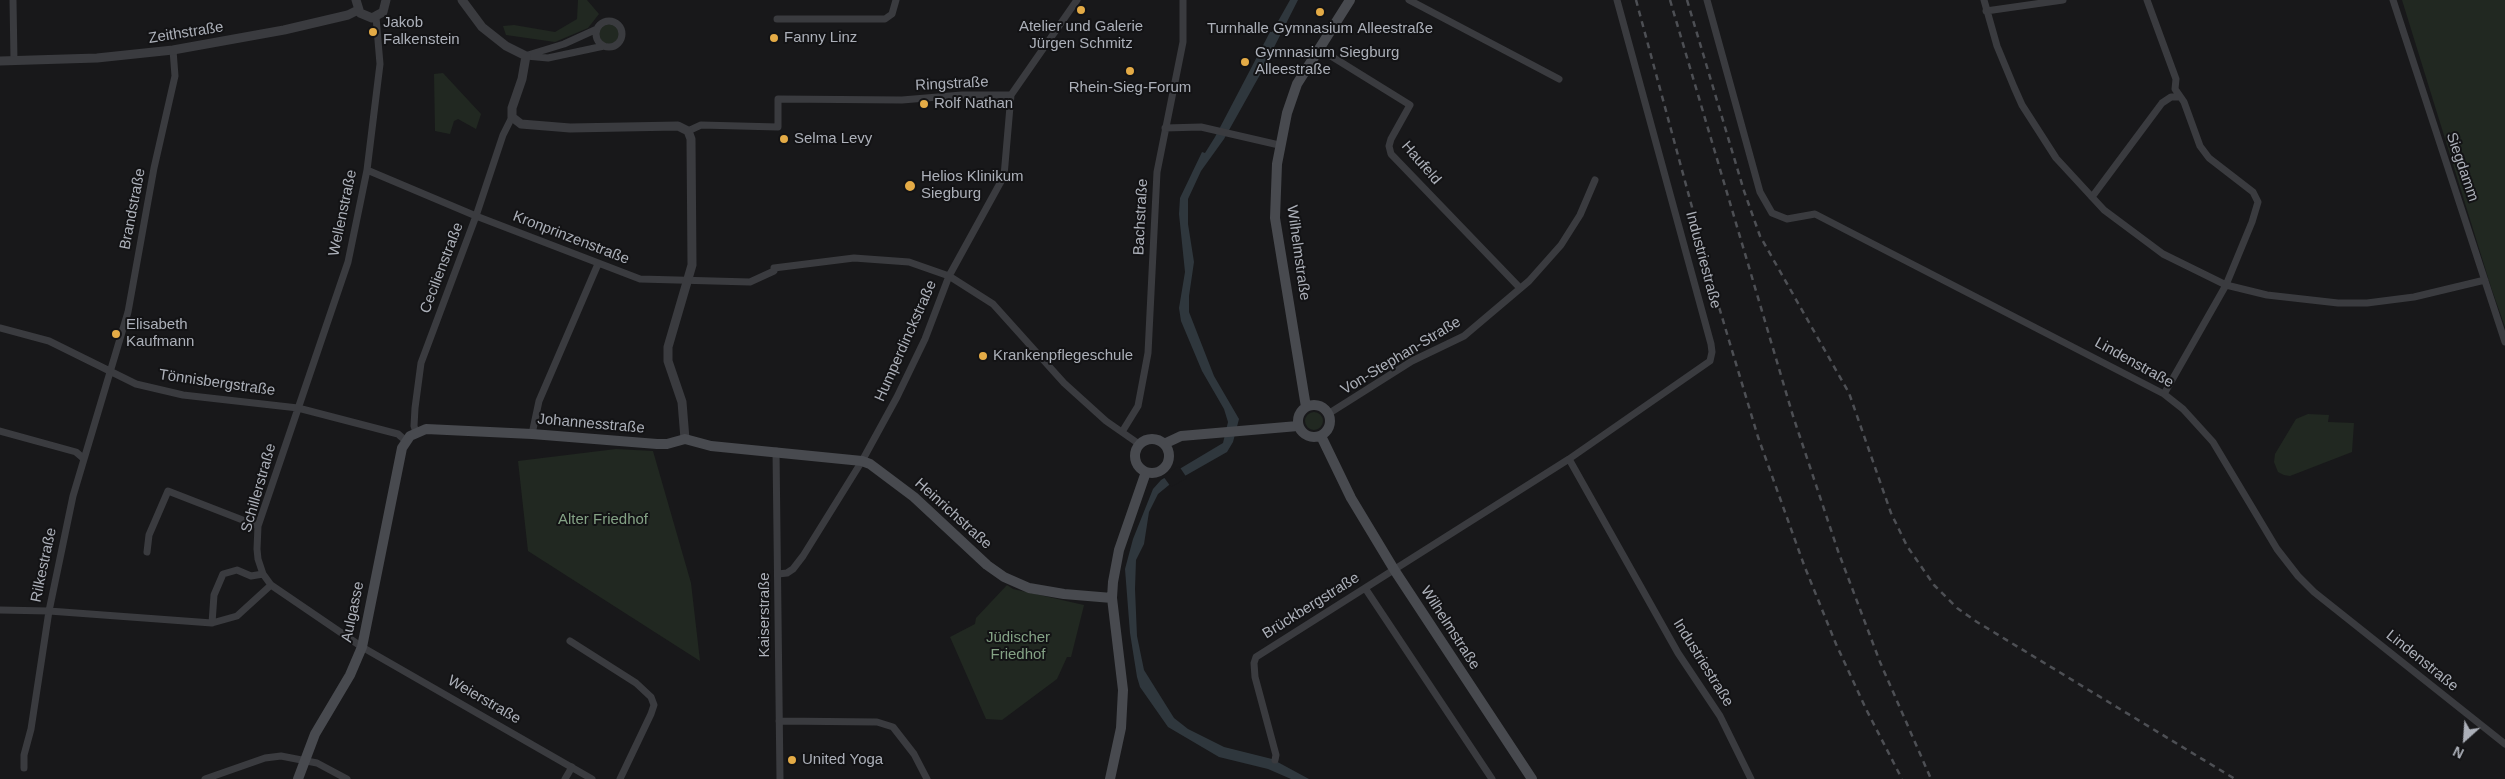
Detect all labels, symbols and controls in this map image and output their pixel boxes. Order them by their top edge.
marker: Atelier und Galerie Jürgen Schmitz [1075,4,1087,16]
marker: Turnhalle Gymnasium Alleestraße [1314,6,1326,18]
place label: Jakob Falkenstein [383,14,460,49]
street label: Zeithstraße [147,18,225,48]
place label: Atelier und Galerie Jürgen Schmitz [1019,18,1143,53]
place label: Turnhalle Gymnasium Alleestraße [1207,20,1433,38]
marker: Jakob Falkenstein [367,26,379,38]
place label: Fanny Linz [784,29,857,47]
marker: Fanny Linz [768,32,780,44]
place label: Gymnasium Siegburg Alleestraße [1255,44,1399,79]
marker: Gymnasium Siegburg Alleestraße [1239,56,1251,68]
marker: Rhein-Sieg-Forum [1124,65,1136,77]
street label: Ringstraße [915,73,989,95]
place label: Rhein-Sieg-Forum [1069,79,1191,97]
place label: Rolf Nathan [934,95,1013,113]
marker: Rolf Nathan [918,98,930,110]
place label: Selma Levy [794,130,872,148]
street label: Siegdamm [2442,130,2482,204]
marker: Selma Levy [778,133,790,145]
street label: Haufeld [1397,138,1445,188]
street label: Brandstraße [116,167,150,251]
street label: Wellenstraße [325,168,361,258]
place label: Helios Klinikum Siegburg [921,168,1024,203]
street label: Bachstraße [1130,178,1152,256]
marker: Helios Klinikum Siegburg [903,179,917,193]
street label: Wilhelmstraße [1282,204,1314,302]
street label: Kronprinzenstraße [510,207,632,269]
street label: Industriestraße [1681,209,1725,311]
street label: Cecilienstraße [416,220,468,316]
street label: Humperdinckstraße [871,278,941,404]
street label: Von-Stephan-Straße [1338,313,1464,399]
place label: Elisabeth Kaufmann [126,316,194,351]
marker: Elisabeth Kaufmann [110,328,122,340]
street label: Lindenstraße [2091,334,2177,392]
place label: Krankenpflegeschule [993,347,1133,365]
marker: Krankenpflegeschule [977,350,989,362]
street label: Tönnisbergstraße [158,366,276,400]
street label: Johannesstraße [537,410,645,438]
street label: Schillerstraße [238,441,280,535]
street label: Heinrichstraße [911,475,995,553]
park label: Alter Friedhof [558,511,648,529]
street label: Rilkestraße [27,526,61,604]
street label: Brückbergstraße [1259,569,1363,643]
street label: Kaiserstraße [756,572,774,658]
street label: Aulgasse [338,580,368,644]
street label: Wilhelmstraße [1416,583,1484,673]
street label: Industriestraße [1669,616,1737,710]
street label: Lindenstraße [2382,626,2462,696]
park label: Jüdischer Friedhof [986,629,1050,664]
street label: Weierstraße [444,672,524,728]
north arrow [2440,714,2490,764]
text: N [2450,743,2466,762]
place label: United Yoga [802,751,883,769]
marker: United Yoga [786,754,798,766]

